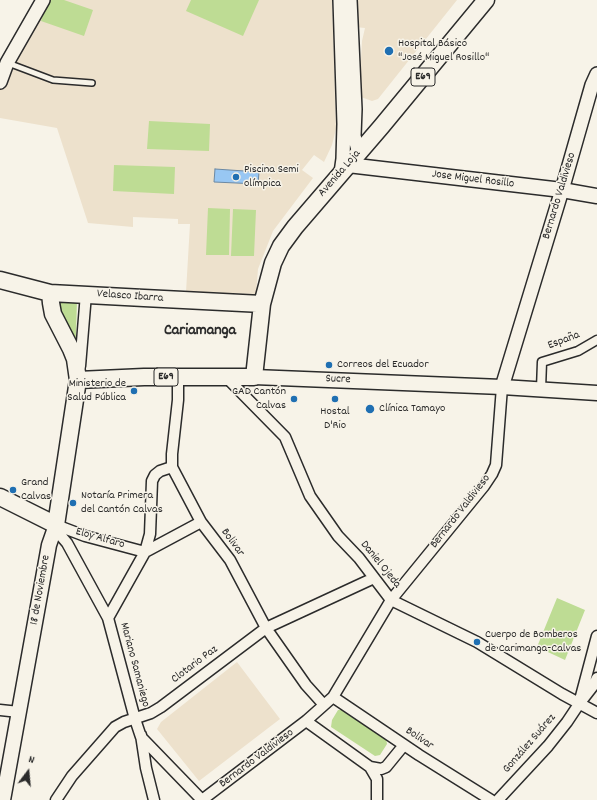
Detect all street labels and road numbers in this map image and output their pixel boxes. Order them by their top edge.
road number: E69 [411,68,435,86]
street label: Avenida Loja [316,148,364,200]
street label: Bernardo Valdivieso [540,151,580,241]
street label: Jose Miguel Rosillo [431,168,515,192]
street label: Velasco Ibarra [96,287,164,307]
street label: España [546,328,582,354]
road number: E69 [154,368,178,386]
street label: Sucre [325,372,351,388]
street label: Bernardo Valdivieso [428,472,494,552]
street label: Eloy Alfaro [74,525,126,553]
street label: Bolivar [217,526,247,560]
street label: Daniel Ojeda [356,538,404,592]
street label: 18 de Noviembre [28,554,54,626]
street label: Mariano Samaniego [116,621,152,709]
street label: Clotario Paz [169,643,221,687]
street label: González Suárez [500,711,560,777]
street label: Bolívar [402,724,436,754]
street label: Bernardo Valdivieso [217,726,297,792]

